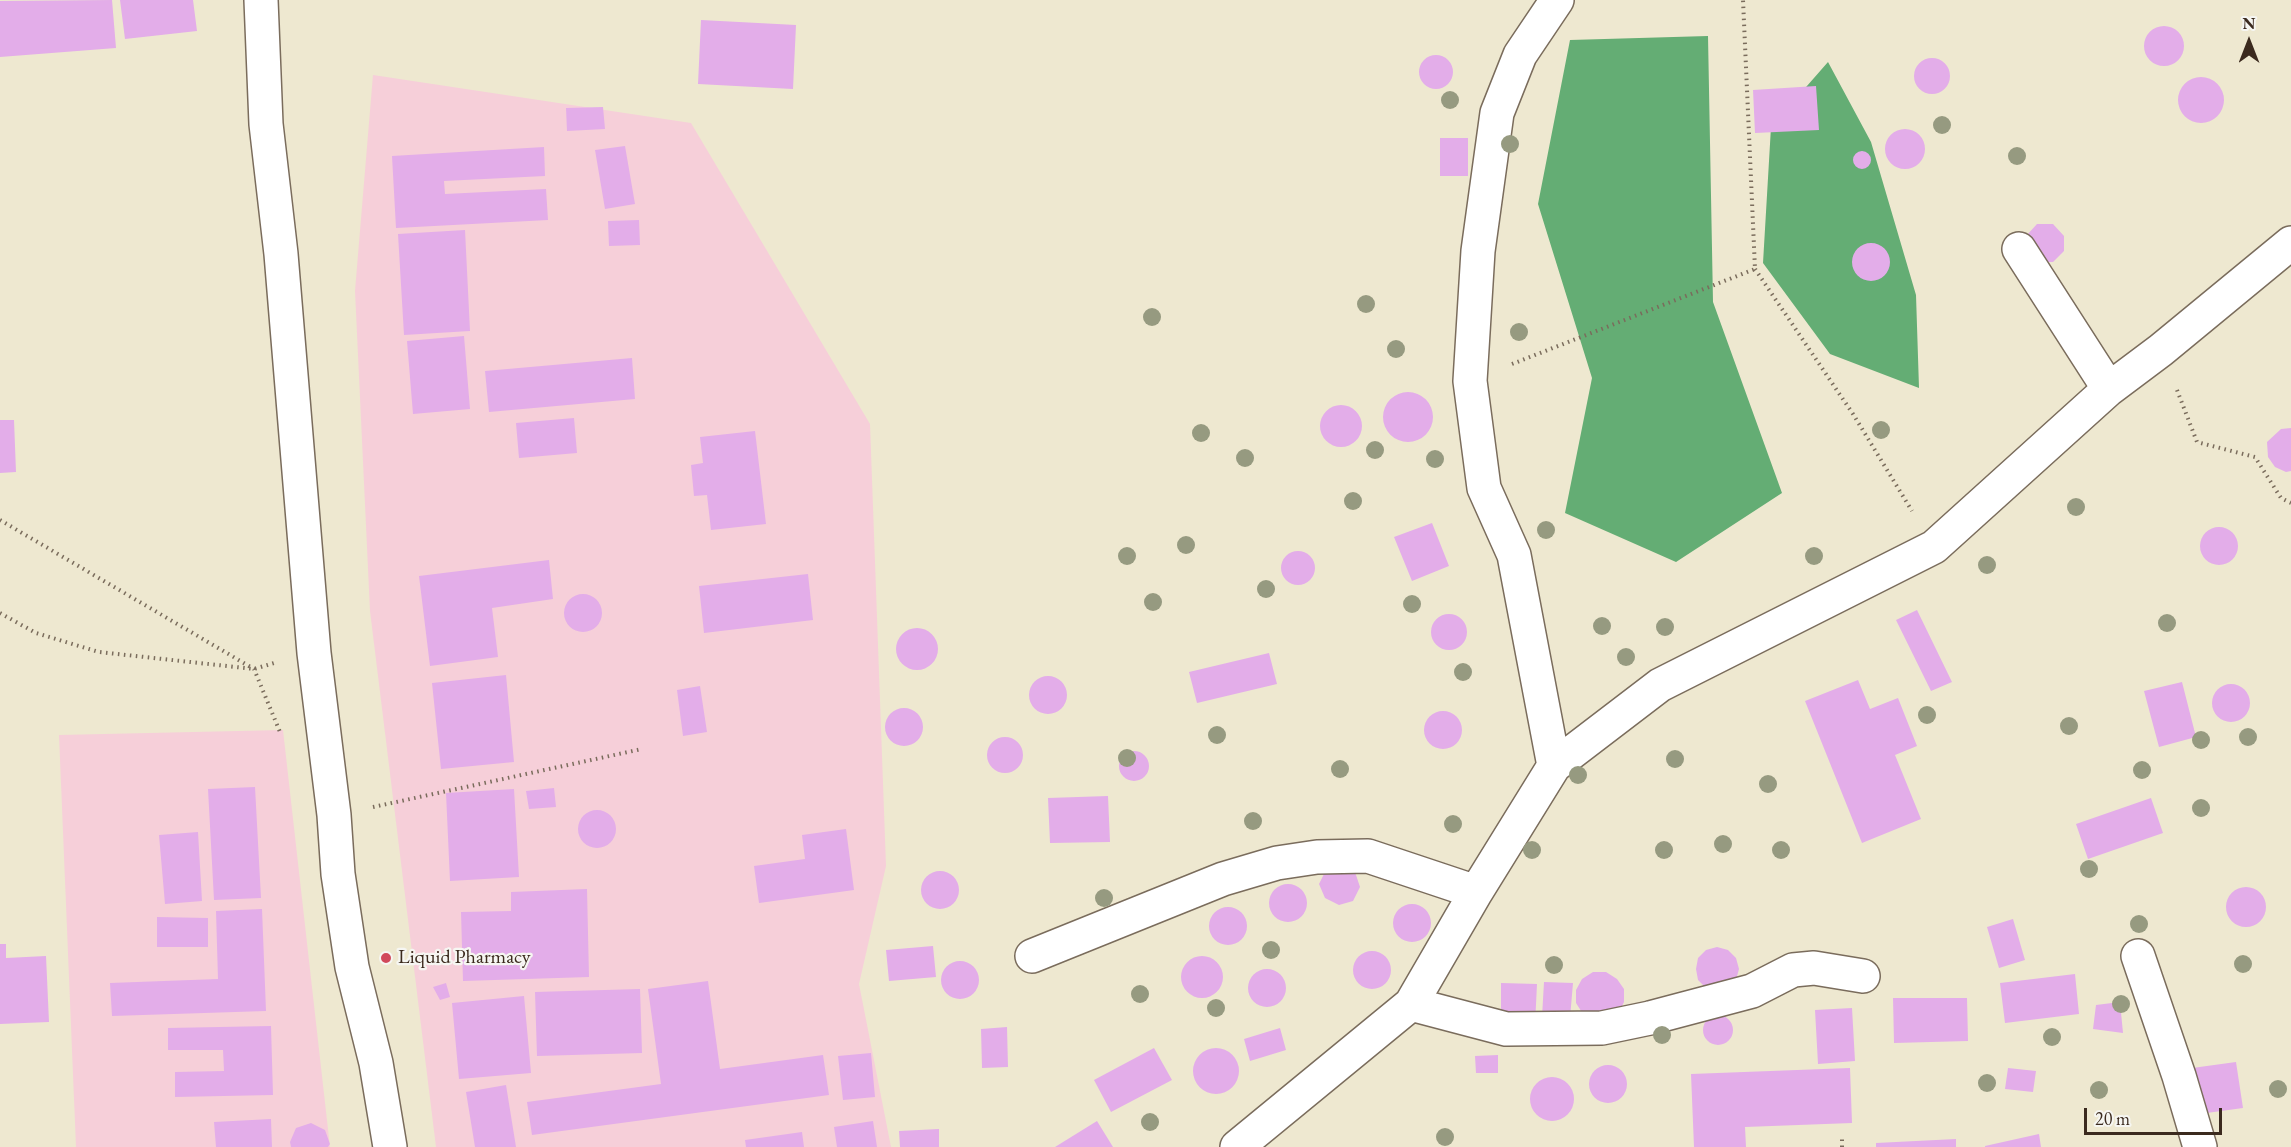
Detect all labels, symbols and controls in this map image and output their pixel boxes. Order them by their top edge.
north arrow [2219,12,2279,72]
text: N [2243,13,2255,34]
place label: Liquid Pharmacy [398,946,531,970]
marker: Liquid Pharmacy [379,951,393,965]
scale bar [2087,1096,2225,1134]
text: 20 m [2095,1107,2130,1130]

